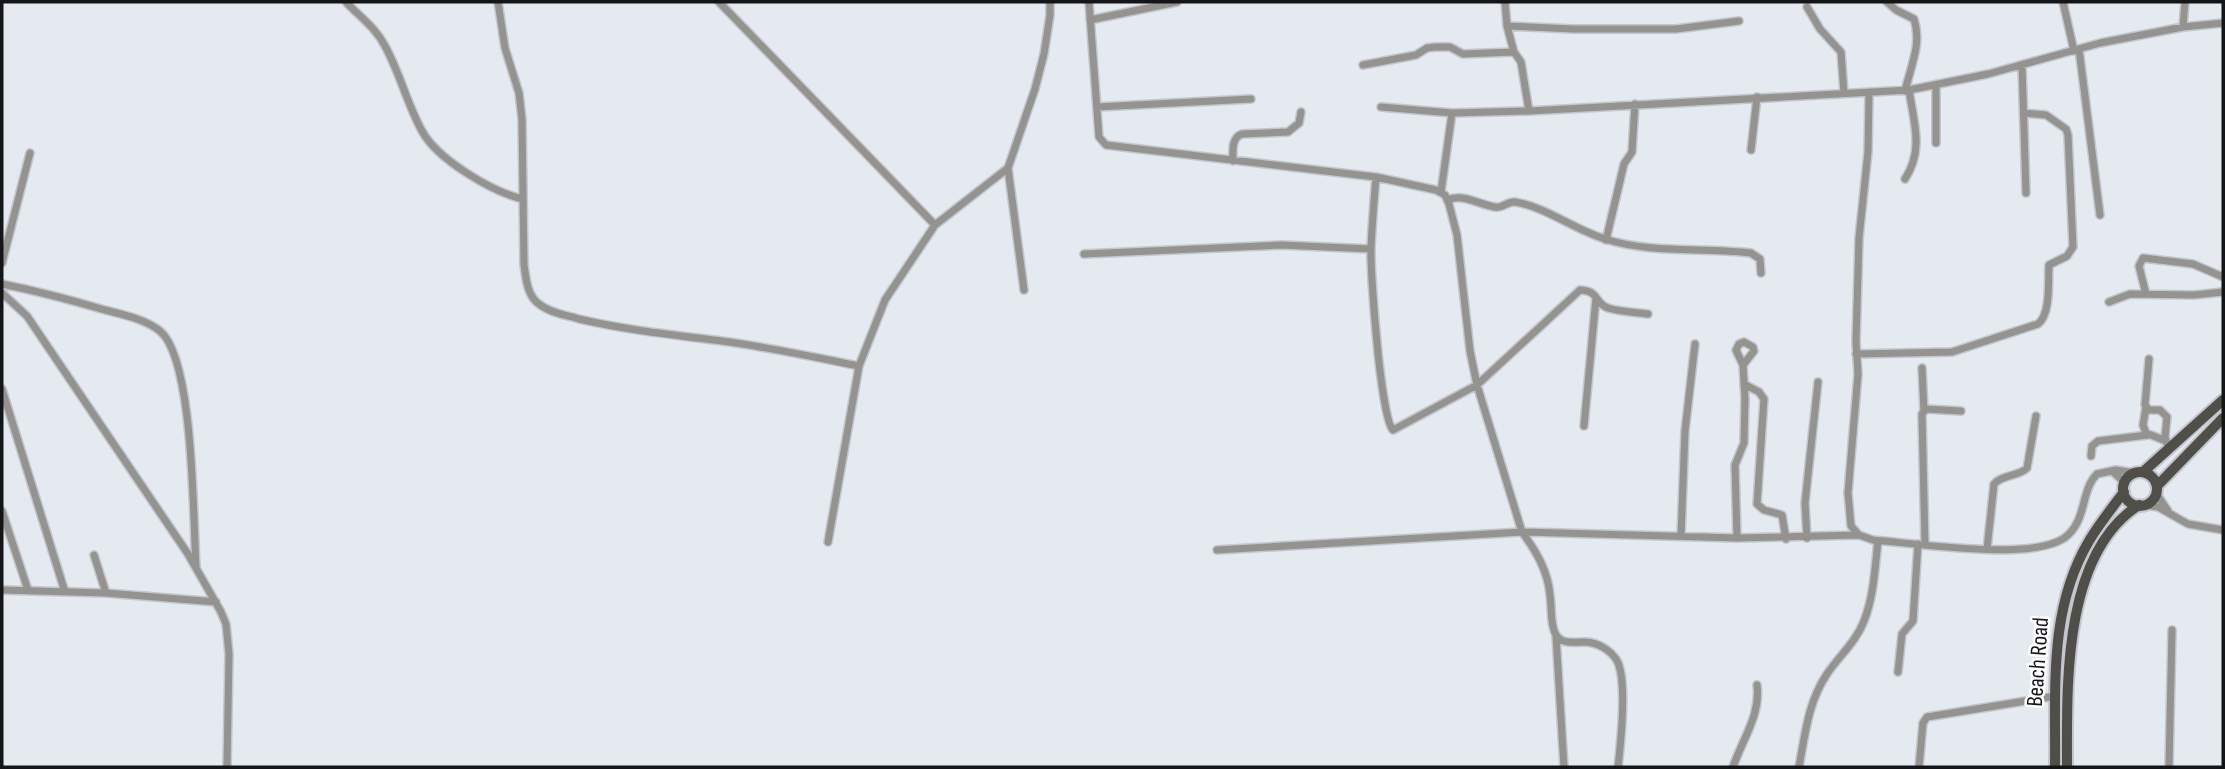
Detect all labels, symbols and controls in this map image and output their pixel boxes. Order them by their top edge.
street label: Beach Road [2021,616,2055,708]

